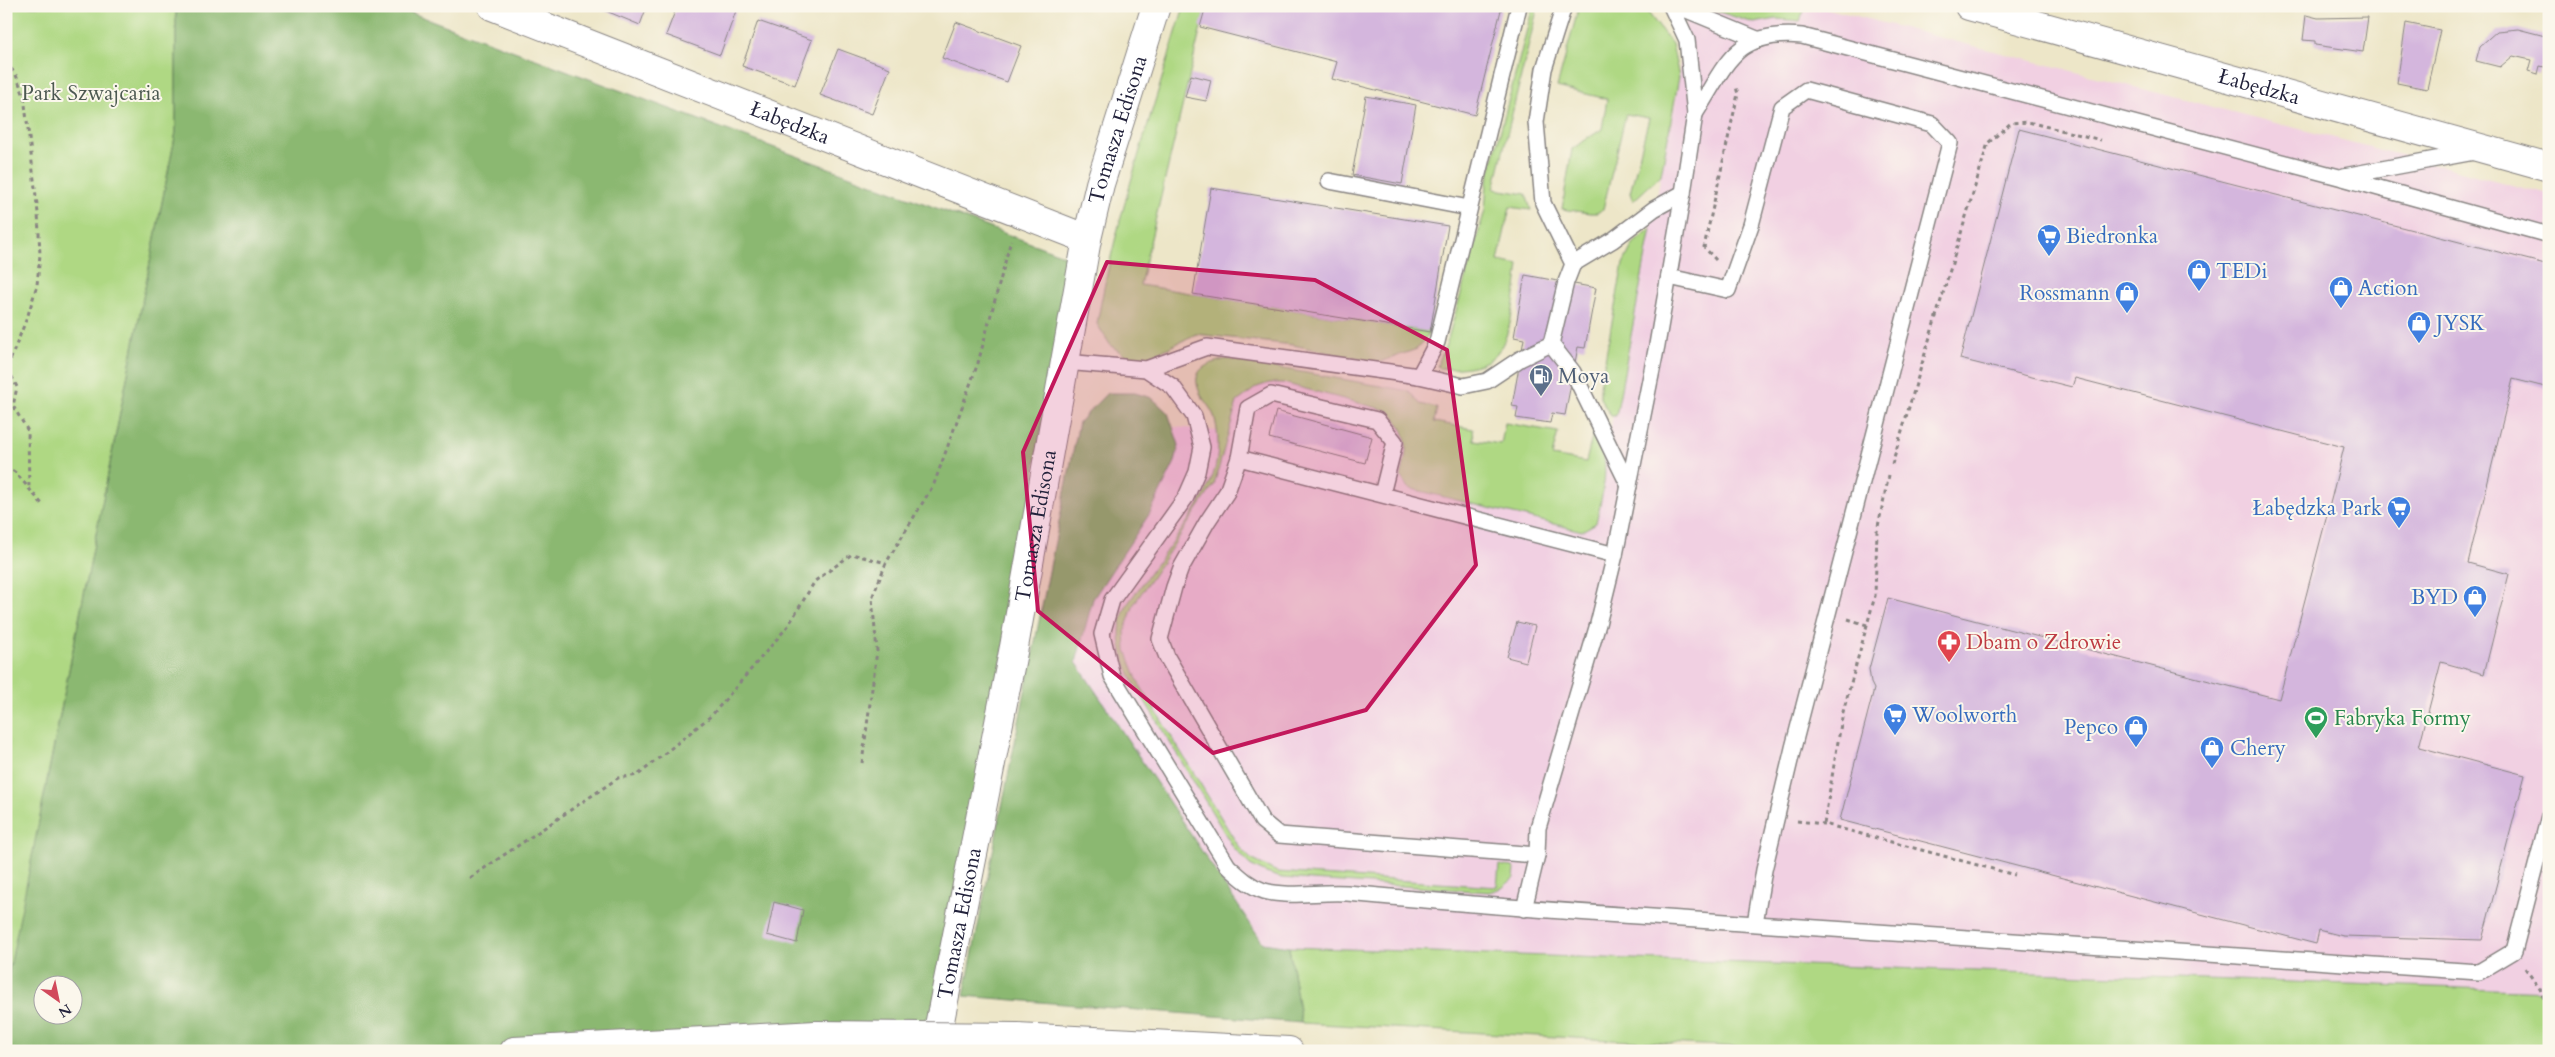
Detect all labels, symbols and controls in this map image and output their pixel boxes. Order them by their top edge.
street label: Tomasza Edisona [1082,52,1155,207]
street label: Łabędzka [2215,62,2303,112]
park label: Park Szwajcaria [21,79,161,108]
street label: Łabędzka [746,94,834,152]
place label: Biedronka [2066,222,2158,251]
supermarket icon: Biedronka [2036,223,2062,257]
place label: TEDi [2216,257,2267,286]
shop icon: TEDi [2186,258,2212,292]
place label: Action [2358,274,2418,303]
shop icon: Action [2328,275,2354,309]
place label: Rossmann [2019,279,2110,308]
shop icon: Rossmann [2114,280,2140,314]
place label: JYSK [2433,309,2485,338]
shop icon: JYSK [2406,310,2432,344]
place label: Moya [1558,362,1609,391]
fuel station icon: Moya [1528,363,1554,397]
street label: Tomasza Edisona [1008,447,1064,604]
place label: Łabędzka Park [2253,494,2383,523]
supermarket icon: Łabędzka Park [2386,495,2412,529]
place label: BYD [2411,583,2458,612]
shop icon: BYD [2462,584,2488,618]
place label: Dbam o Zdrowie [1966,628,2121,657]
pharmacy icon: Dbam o Zdrowie [1936,629,1962,663]
place label: Woolworth [1911,701,2018,730]
supermarket icon: Woolworth [1882,702,1908,736]
place label: Fabryka Formy [2334,704,2471,733]
sports icon: Fabryka Formy [2303,705,2329,739]
place label: Pepco [2064,713,2118,742]
shop icon: Pepco [2123,714,2149,748]
place label: Chery [2230,734,2286,763]
shop icon: Chery [2199,735,2225,769]
street label: Tomasza Edisona [931,845,989,1002]
north arrow [32,974,82,1024]
text: N [55,999,75,1022]

